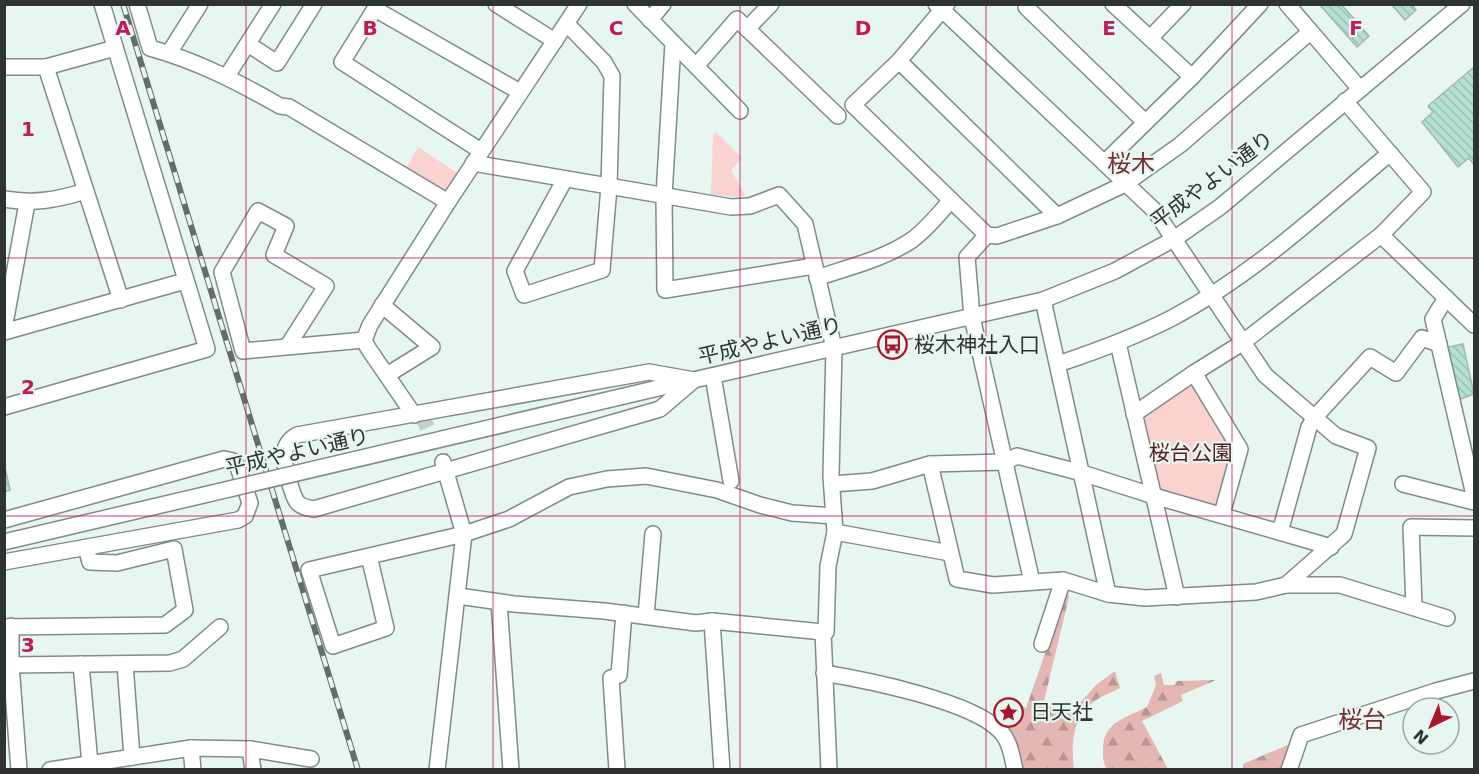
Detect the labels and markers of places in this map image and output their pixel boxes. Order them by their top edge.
bus stop icon: 桜木神社入口 [877,329,909,361]
place label: 桜木神社入口 [914,333,1040,357]
place icon: 日天社 [993,696,1025,728]
place label: 日天社 [1030,700,1093,724]

